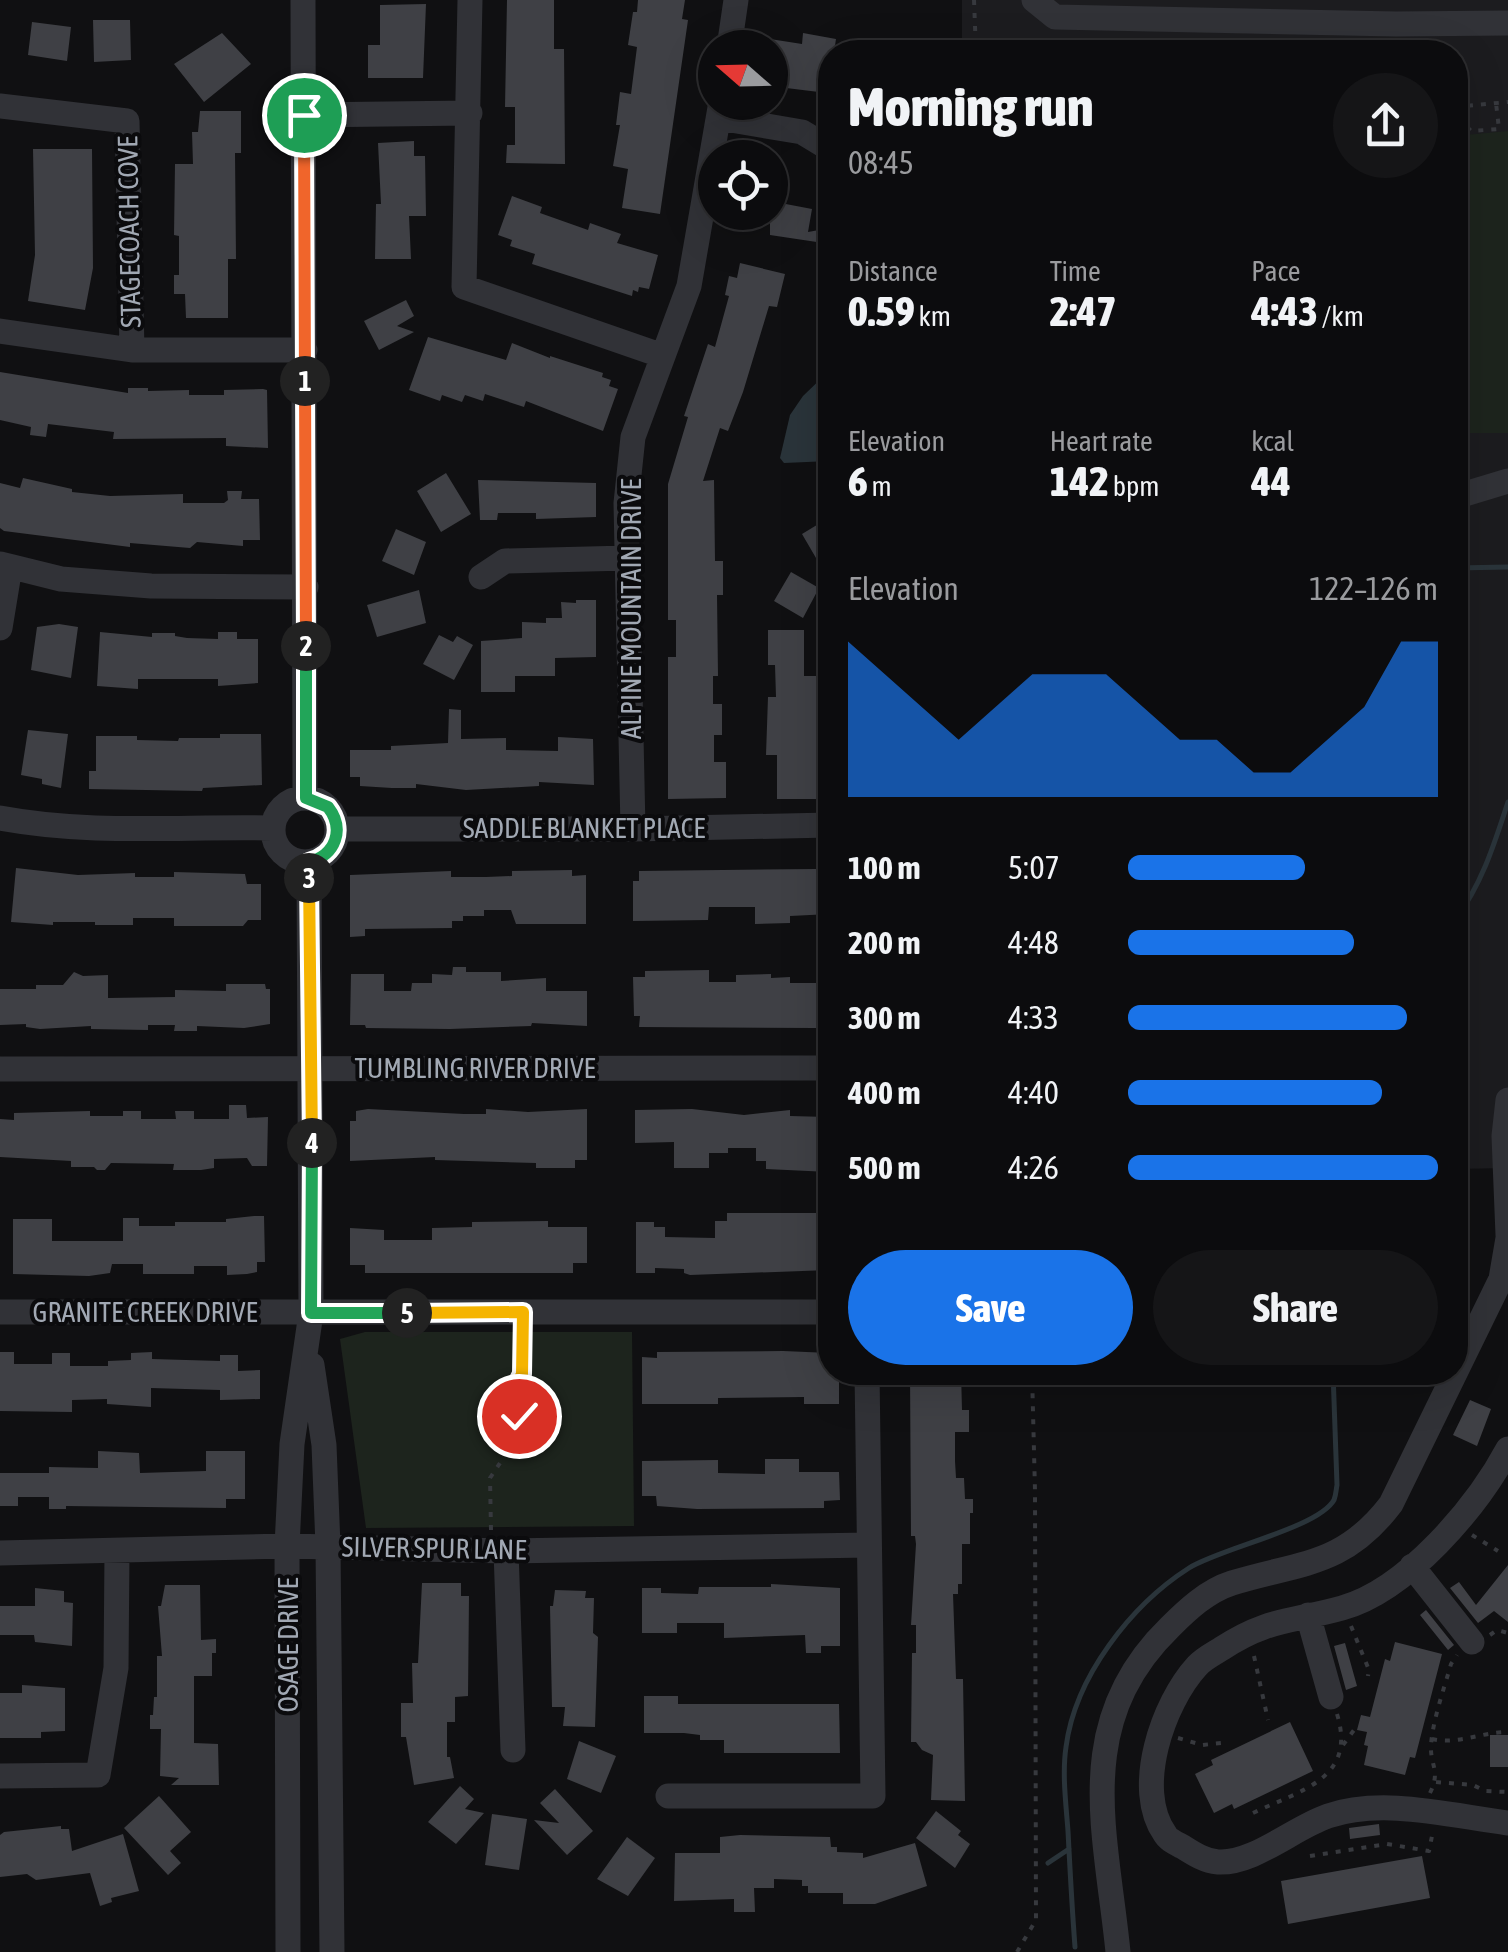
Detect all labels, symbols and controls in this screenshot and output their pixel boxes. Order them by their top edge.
north arrow [698,30,788,120]
map controls [698,30,788,230]
pin [262,73,347,158]
button: share [1333,73,1438,178]
text: Morning run [848,75,1094,138]
icon: arrive [277,88,332,143]
street label: STAGECOACH COVE [111,136,147,328]
button: locate [698,140,788,230]
text: 08:45 [848,144,914,181]
text: Distance [848,255,938,287]
text: Time [1050,255,1101,287]
text: Pace [1251,255,1301,287]
text: 0.59 [848,287,915,335]
text: 2:47 [1050,287,1116,335]
text: 4:43 [1251,287,1318,335]
text: km [915,300,951,332]
text: /km [1318,300,1364,332]
pin: 1 [280,356,330,406]
text: 1 [298,365,312,397]
text: Elevation [848,425,945,457]
text: Heart rate [1050,425,1153,457]
text: kcal [1251,425,1294,457]
text: 6 [848,457,868,505]
text: 142 [1050,457,1109,505]
text: 44 [1251,457,1291,505]
text: m [868,470,892,502]
text: bpm [1109,470,1159,502]
street label: ALPINE MOUNTAIN DRIVE [615,479,647,739]
text: Elevation [848,570,959,607]
text: 122–126 m [1309,570,1438,607]
pin: 2 [281,621,331,671]
text: 2 [299,630,313,662]
street label: SADDLE BLANKET PLACE [463,812,705,844]
text: 100 m [848,849,921,886]
text: 5:07 [1008,849,1059,886]
pin: 3 [284,853,334,903]
text: 3 [302,862,316,894]
text: 200 m [848,924,921,961]
text: 4:48 [1008,924,1059,961]
text: 300 m [848,999,921,1036]
text: 4:33 [1008,999,1059,1036]
street label: TUMBLING RIVER DRIVE [354,1052,596,1084]
text: 400 m [848,1074,921,1111]
text: 4:40 [1008,1074,1059,1111]
pin: 4 [287,1118,337,1168]
text: 4 [305,1127,319,1159]
text: 500 m [848,1149,921,1186]
text: 4:26 [1008,1149,1059,1186]
button: Save [848,1250,1133,1365]
button: Share [1153,1250,1438,1365]
pin: 5 [382,1288,432,1338]
street label: GRANITE CREEK DRIVE [33,1296,257,1328]
text: 5 [400,1297,414,1329]
pin [477,1374,562,1459]
icon: check [492,1389,547,1444]
street label: SILVER SPUR LANE [341,1530,527,1566]
street label: OSAGE DRIVE [272,1577,304,1712]

